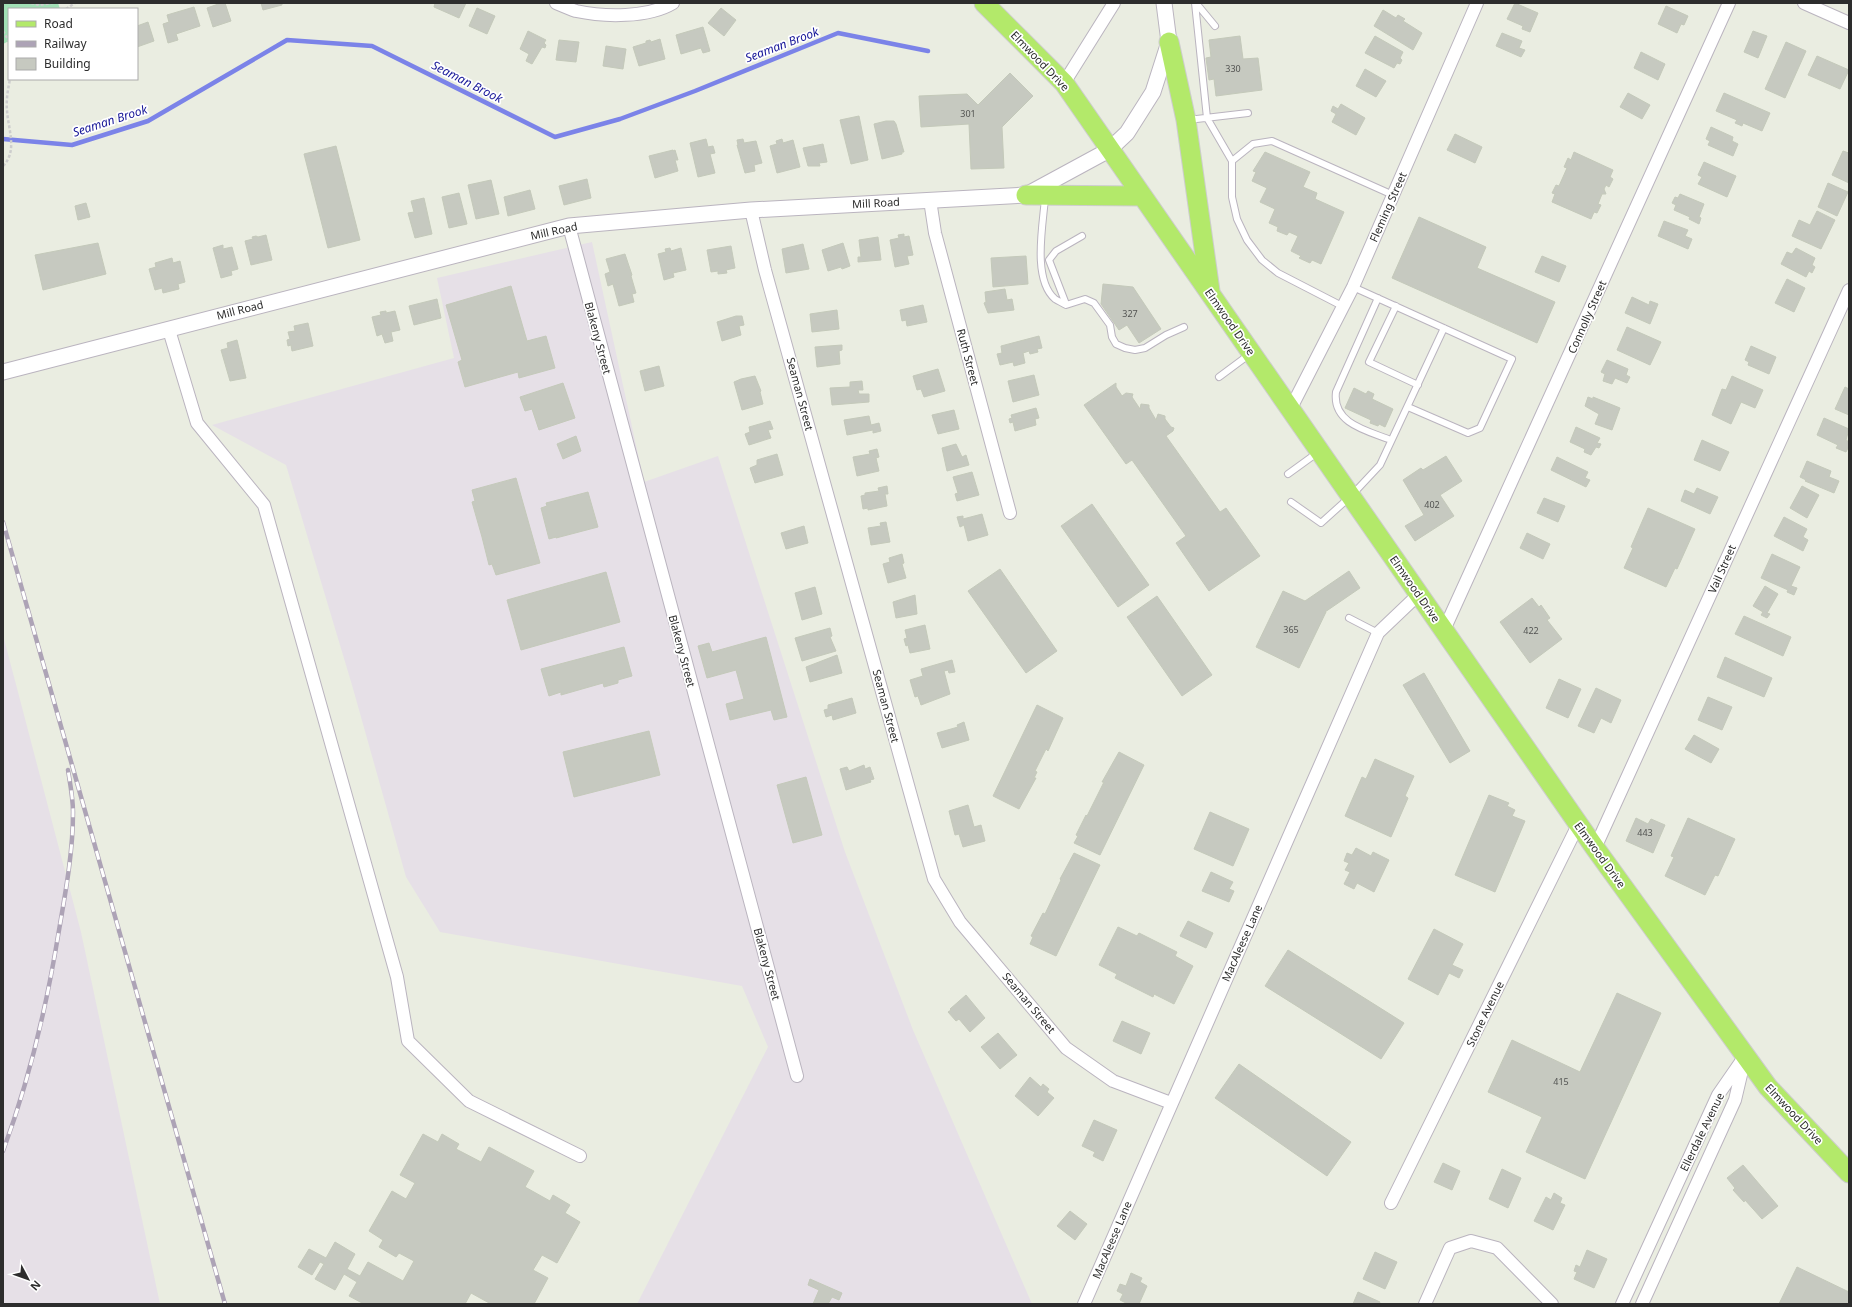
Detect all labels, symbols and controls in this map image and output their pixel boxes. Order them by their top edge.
legend [8,8,138,80]
text: Road [44,15,73,32]
water label: Seaman Brook [743,22,822,66]
street label: Elmwood Drive [1008,27,1073,94]
text: Railway [44,35,88,52]
text: Building [44,55,91,72]
water label: Seaman Brook [429,56,507,107]
house number: 330 [1225,62,1241,75]
water label: Seaman Brook [70,100,150,141]
house number: 301 [960,107,976,120]
street label: Fleming Street [1365,169,1410,244]
street label: Mill Road [852,194,900,211]
street label: Mill Road [529,218,579,243]
street label: Connolly Street [1564,278,1609,356]
street label: Elmwood Drive [1202,285,1259,358]
street label: Mill Road [215,296,265,323]
street label: Blakeny Street [582,300,615,376]
house number: 327 [1122,307,1138,320]
street label: Ruth Street [954,327,983,387]
street label: Seaman Street [784,356,817,432]
house number: 402 [1424,498,1440,511]
street label: Vail Street [1704,542,1739,596]
street label: Elmwood Drive [1387,552,1444,625]
street label: Blakeny Street [666,613,699,689]
house number: 365 [1283,623,1299,636]
house number: 422 [1523,624,1539,637]
street label: Seaman Street [870,668,903,744]
street label: Elmwood Drive [1571,819,1629,891]
house number: 443 [1637,826,1653,839]
street label: MacAleese Lane [1218,902,1265,984]
street label: Blakeny Street [751,926,784,1002]
street label: Seaman Street [999,969,1059,1036]
street label: Stone Avenue [1462,979,1507,1049]
house number: 415 [1553,1075,1569,1088]
street label: Elmwood Drive [1762,1080,1826,1147]
street label: Ellerdale Avenue [1676,1090,1727,1174]
street label: MacAleese Lane [1088,1199,1135,1281]
north arrow [8,1259,48,1299]
text: N [27,1278,45,1294]

